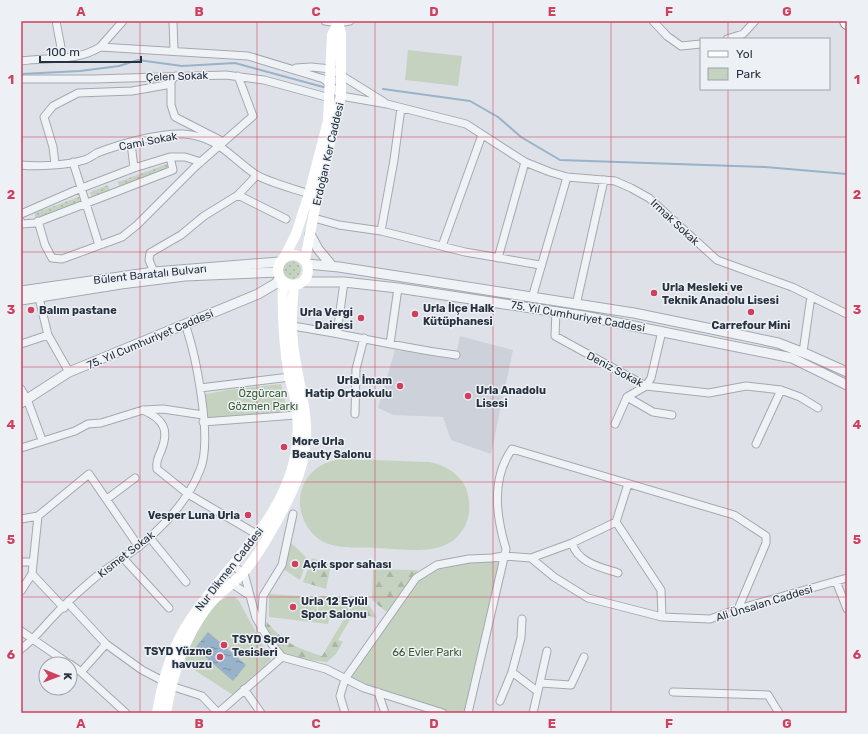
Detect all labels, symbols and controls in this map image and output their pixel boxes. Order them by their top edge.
text: A [76,4,86,19]
text: B [194,4,204,19]
text: C [311,4,321,19]
text: D [429,4,439,19]
text: E [548,4,556,19]
text: F [665,4,673,19]
text: G [782,4,792,19]
scale bar [40,38,141,64]
legend [700,38,830,90]
text: 100 m [46,45,80,59]
text: Yol [736,47,753,61]
text: Park [736,67,762,81]
street label: Çelen Sokak [146,69,209,84]
text: 1 [8,72,14,87]
text: 1 [854,72,860,87]
street label: Erdoğan Ker Caddesi [310,101,347,207]
street label: Cami Sokak [118,129,179,154]
text: 2 [7,187,15,202]
text: 2 [853,187,861,202]
street label: Irmak Sokak [648,197,702,248]
street label: Bülent Baratalı Bulvarı [93,262,207,287]
place label: Urla Mesleki ve Teknik Anadolu Lisesi [662,281,779,307]
marker: Urla Mesleki ve Teknik Anadolu Lisesi [649,288,659,298]
street label: 75. Yıl Cumhuriyet Caddesi [510,298,646,335]
text: 3 [7,302,16,317]
place label: Urla İlçe Halk Kütüphanesi [423,302,495,328]
text: 3 [853,302,862,317]
place label: Balım pastane [39,304,117,317]
marker: Balım pastane [26,305,36,315]
place label: Urla Vergi Dairesi [300,306,353,332]
street label: 75. Yıl Cumhuriyet Caddesi [85,307,215,372]
marker: Carrefour Mini [746,307,756,317]
marker: Urla İlçe Halk Kütüphanesi [410,309,420,319]
marker: Urla Vergi Dairesi [356,313,366,323]
place label: Carrefour Mini [712,319,790,332]
street label: Deniz Sokak [584,349,645,390]
place label: Urla İmam Hatip Ortaokulu [305,374,392,400]
marker: Urla İmam Hatip Ortaokulu [395,381,405,391]
place label: Urla Anadolu Lisesi [476,384,546,410]
park label: Özgürcan Gözmen Parkı [228,387,298,413]
marker: Urla Anadolu Lisesi [463,391,473,401]
text: 4 [7,417,16,432]
text: 4 [853,417,862,432]
place label: More Urla Beauty Salonu [292,435,371,461]
marker: More Urla Beauty Salonu [279,442,289,452]
place label: Vesper Luna Urla [148,509,240,522]
marker: Vesper Luna Urla [243,510,253,520]
street label: Nur Dikmen Caddesi [193,525,266,614]
street label: Kısmet Sokak [95,528,157,581]
text: 5 [7,532,15,547]
text: 5 [853,532,861,547]
place label: Açık spor sahası [303,558,391,571]
marker: Açık spor sahası [290,559,300,569]
street label: Ali Ünsalan Caddesi [714,583,814,624]
place label: Urla 12 Eylül Spor Salonu [301,595,368,621]
marker: Urla 12 Eylül Spor Salonu [288,602,298,612]
place label: TSYD Spor Tesisleri [232,633,290,659]
marker: TSYD Spor Tesisleri [219,640,229,650]
place label: TSYD Yüzme havuzu [144,645,212,671]
park label: 66 Evler Parkı [392,646,462,659]
text: 6 [7,647,16,662]
text: 6 [853,647,862,662]
marker: TSYD Yüzme havuzu [215,652,225,662]
north arrow [38,656,78,696]
text: K [61,672,74,681]
text: A [76,716,86,731]
text: B [194,716,204,731]
text: C [311,716,321,731]
text: D [429,716,439,731]
text: E [548,716,556,731]
text: F [665,716,673,731]
text: G [782,716,792,731]

